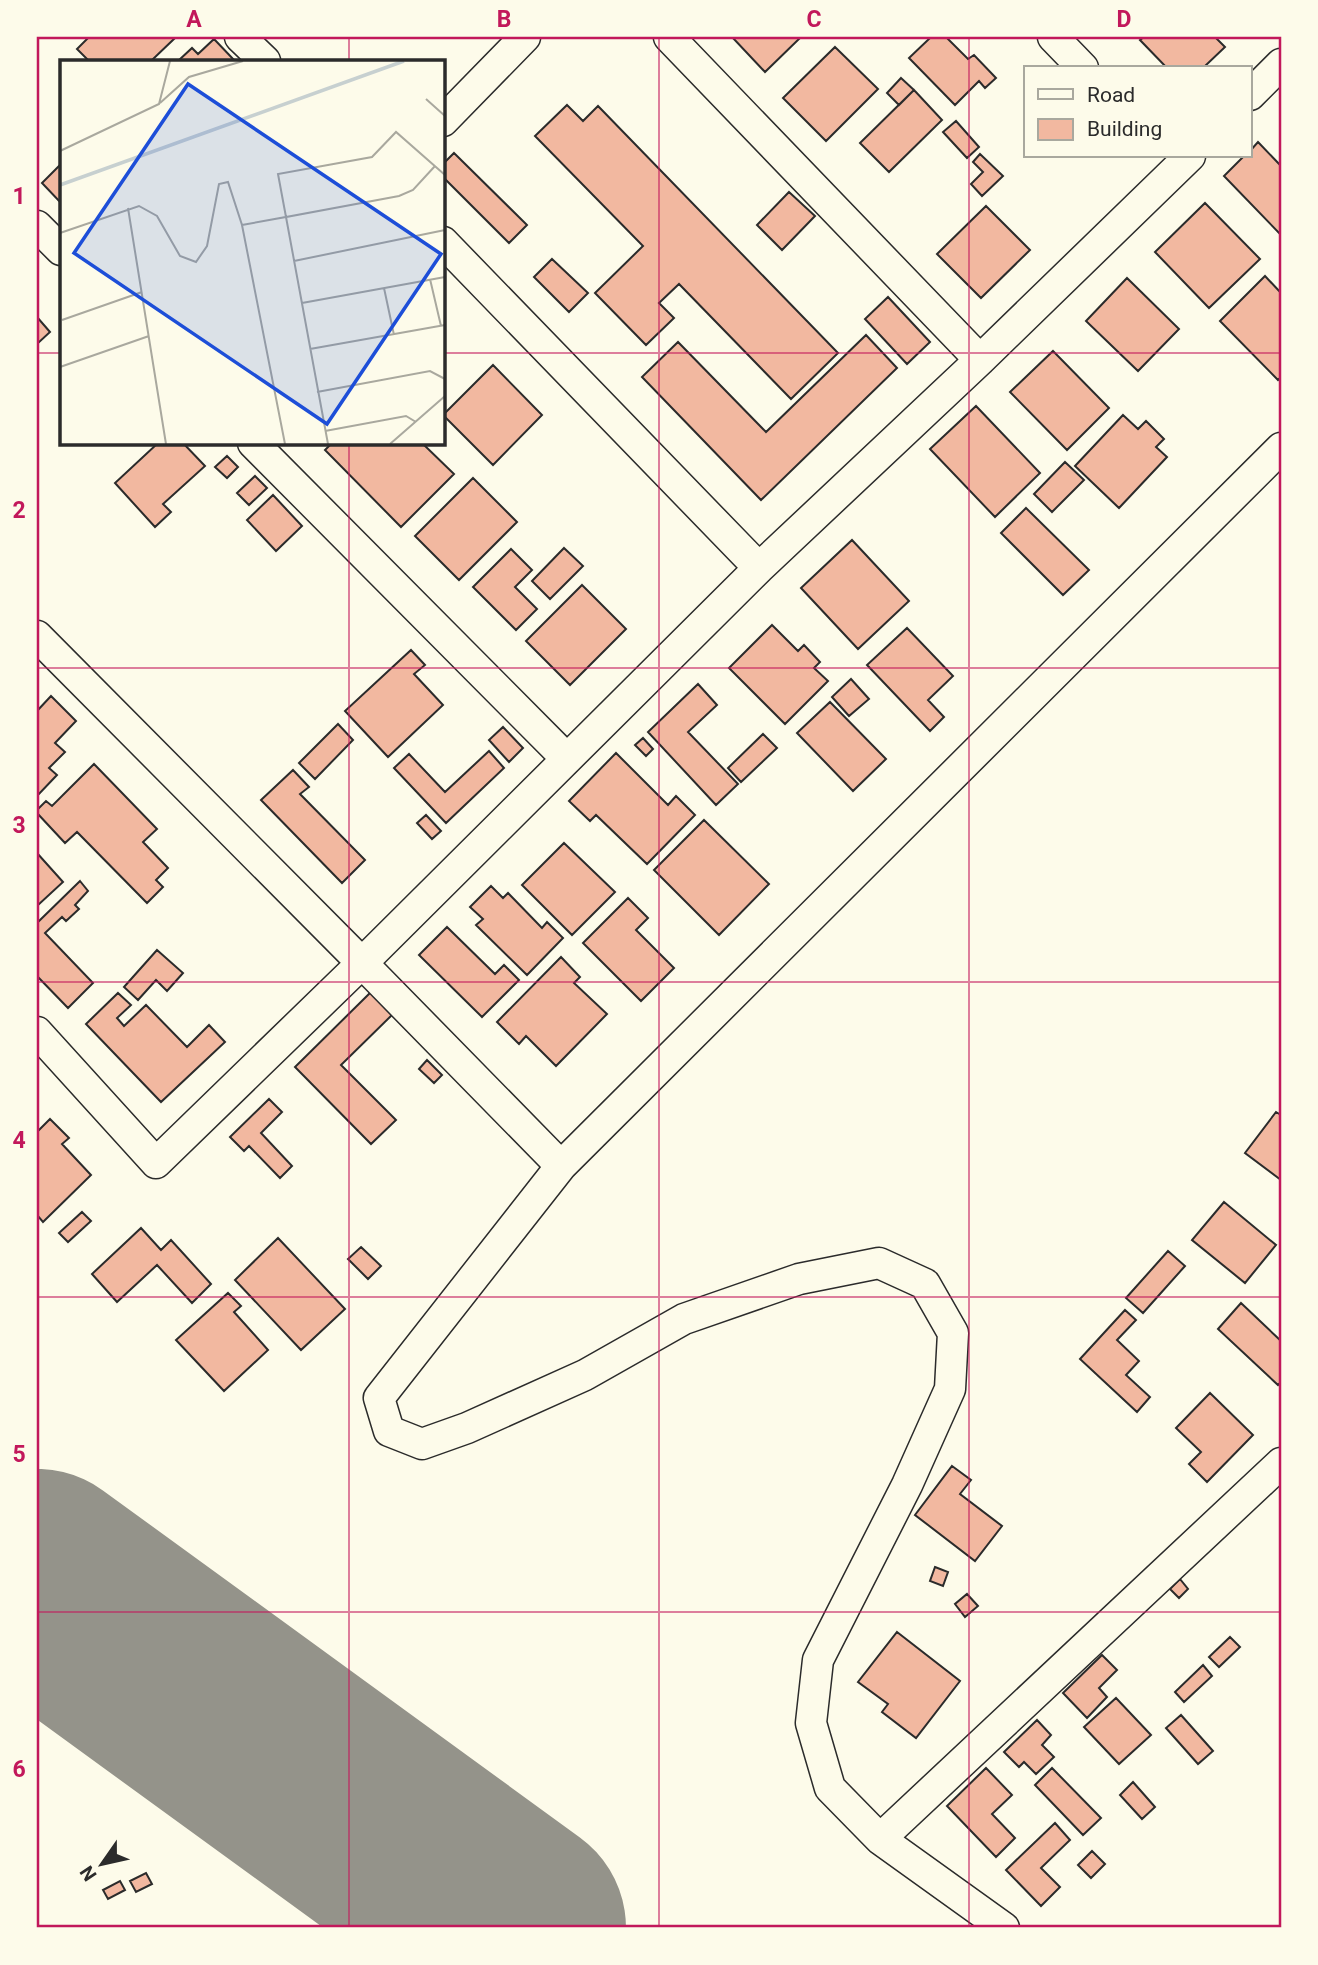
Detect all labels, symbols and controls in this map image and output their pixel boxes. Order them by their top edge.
text: A [186,6,202,33]
text: B [497,6,511,33]
text: C [806,6,822,33]
text: D [1117,6,1131,33]
inset map [60,60,444,444]
legend [1024,66,1252,158]
text: Road [1087,83,1135,107]
text: Building [1087,117,1162,141]
text: 1 [12,183,26,210]
text: 2 [12,497,26,524]
text: 3 [12,812,26,839]
text: 4 [12,1127,26,1154]
text: 5 [12,1441,26,1468]
text: 6 [12,1756,26,1783]
north arrow [66,1828,136,1898]
text: N [75,1861,102,1885]

